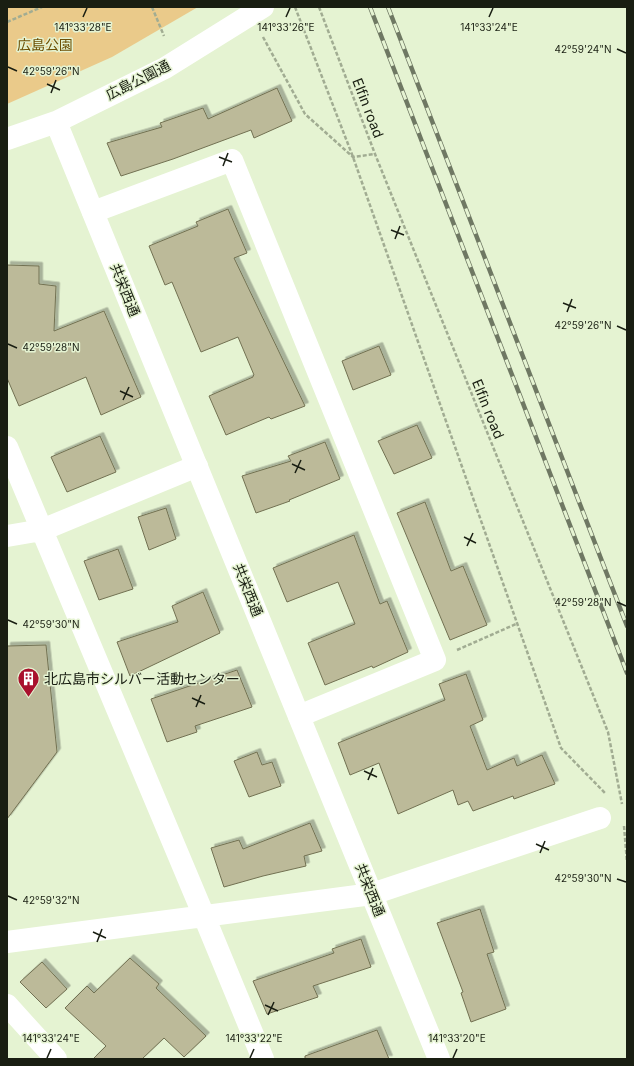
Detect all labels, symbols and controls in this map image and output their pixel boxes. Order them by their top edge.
text: 141°33'28"E [54,21,112,33]
text: 141°33'26"E [257,21,315,33]
text: 141°33'24"E [460,21,518,33]
park label: 広島公園 [17,36,73,53]
text: 42°59'24"N [555,43,612,55]
street label: 広島公園通 [103,56,173,103]
text: 42°59'26"N [23,65,79,77]
street label: Elfin road [349,76,388,140]
street label: 共栄西通 [107,261,144,319]
text: 42°59'26"N [555,319,611,331]
text: 42°59'28"N [23,341,79,353]
street label: Elfin road [469,377,508,441]
street label: 共栄西通 [230,561,267,619]
text: 42°59'28"N [555,596,611,608]
text: 42°59'30"N [22,618,80,630]
building icon: 北広島市シルバー活動センター [16,666,42,699]
place label: 北広島市シルバー活動センター [44,670,240,687]
street label: 共栄西通 [352,861,389,919]
text: 42°59'30"N [554,872,612,884]
text: 42°59'32"N [23,894,79,906]
text: 141°33'24"E [22,1032,80,1044]
text: 141°33'22"E [225,1032,283,1044]
text: 141°33'20"E [428,1032,486,1044]

